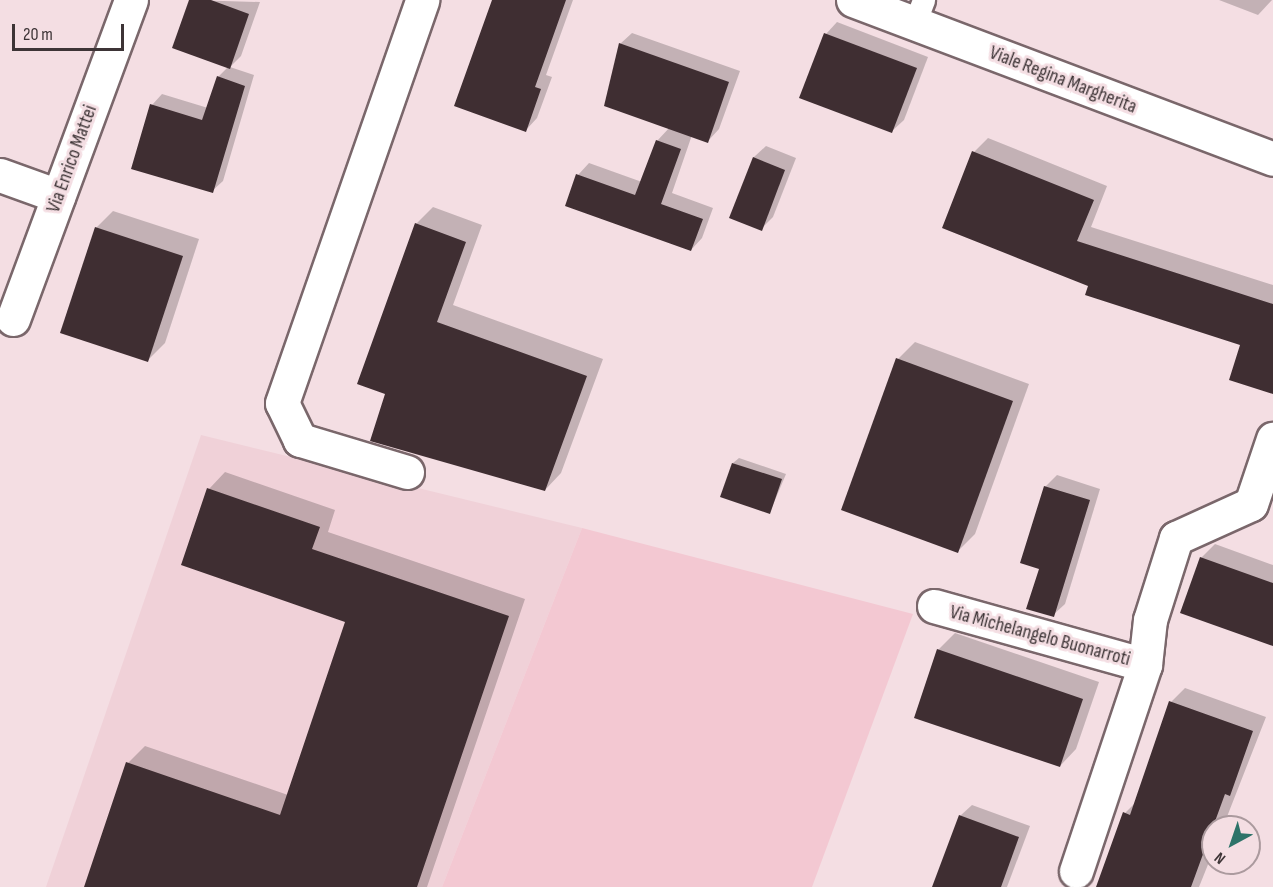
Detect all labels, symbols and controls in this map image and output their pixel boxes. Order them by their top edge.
scale bar [15,12,128,50]
text: 20 m [23,24,53,45]
street label: Viale Regina Margherita [986,41,1140,119]
street label: Via Enrico Mattei [41,102,103,216]
street label: Via Michelangelo Buonarroti [947,600,1133,672]
north arrow [1201,815,1261,875]
text: N [1211,848,1230,868]

